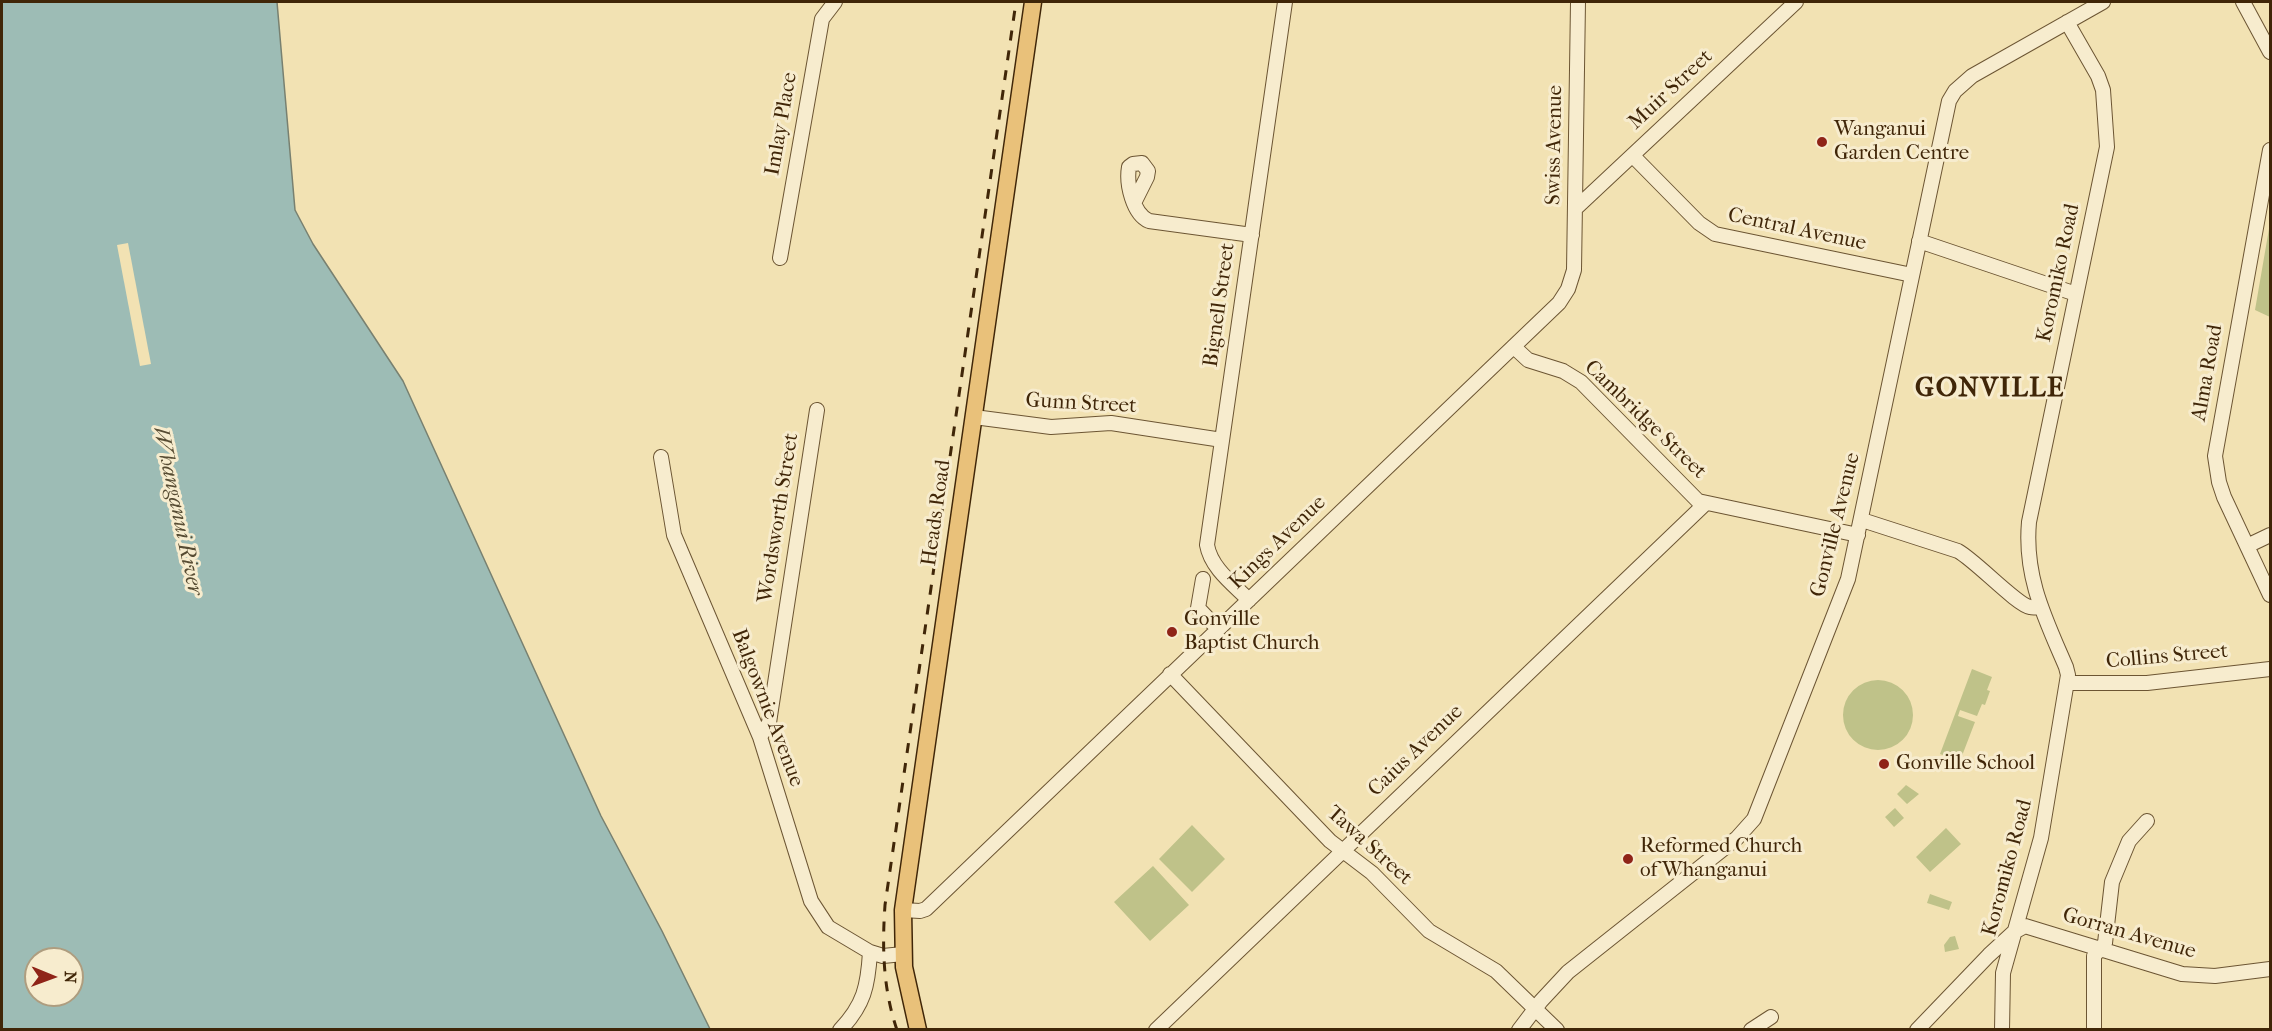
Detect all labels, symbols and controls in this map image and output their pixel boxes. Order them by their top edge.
street label: Muir Street [1624,45,1718,135]
street label: Imlay Place [761,70,803,178]
street label: Swiss Avenue [1541,85,1569,205]
place label: Wanganui Garden Centre [1834,117,1969,167]
marker: Wanganui Garden Centre [1815,135,1829,149]
street label: Koromiko Road [2032,202,2086,344]
street label: Central Avenue [1726,203,1868,257]
street label: Bignell Street [1199,241,1241,369]
street label: Alma Road [2187,323,2229,423]
street label: Cambridge Street [1579,355,1711,485]
district label: GONVILLE [1915,373,2065,405]
street label: Gunn Street [1025,389,1137,419]
water label: Whanganui River [146,424,208,598]
street label: Wordsworth Street [753,431,805,605]
street label: Gonville Avenue [1806,450,1866,600]
street label: Heads Road [917,458,957,568]
street label: Kings Avenue [1224,491,1332,595]
place label: Gonville Baptist Church [1184,607,1320,657]
marker: Gonville Baptist Church [1165,625,1179,639]
street label: Balgownie Avenue [725,626,809,790]
street label: Collins Street [2105,639,2229,675]
street label: Caius Avenue [1363,700,1469,802]
place label: Gonville School [1896,751,2035,777]
marker: Gonville School [1877,757,1891,771]
street label: Koromiko Road [1978,797,2038,939]
street label: Tawa Street [1321,801,1417,891]
place label: Reformed Church of Whanganui [1640,834,1802,884]
marker: Reformed Church of Whanganui [1621,852,1635,866]
street label: Gorran Avenue [2059,903,2199,965]
north arrow [24,947,84,1007]
text: N [61,971,80,984]

